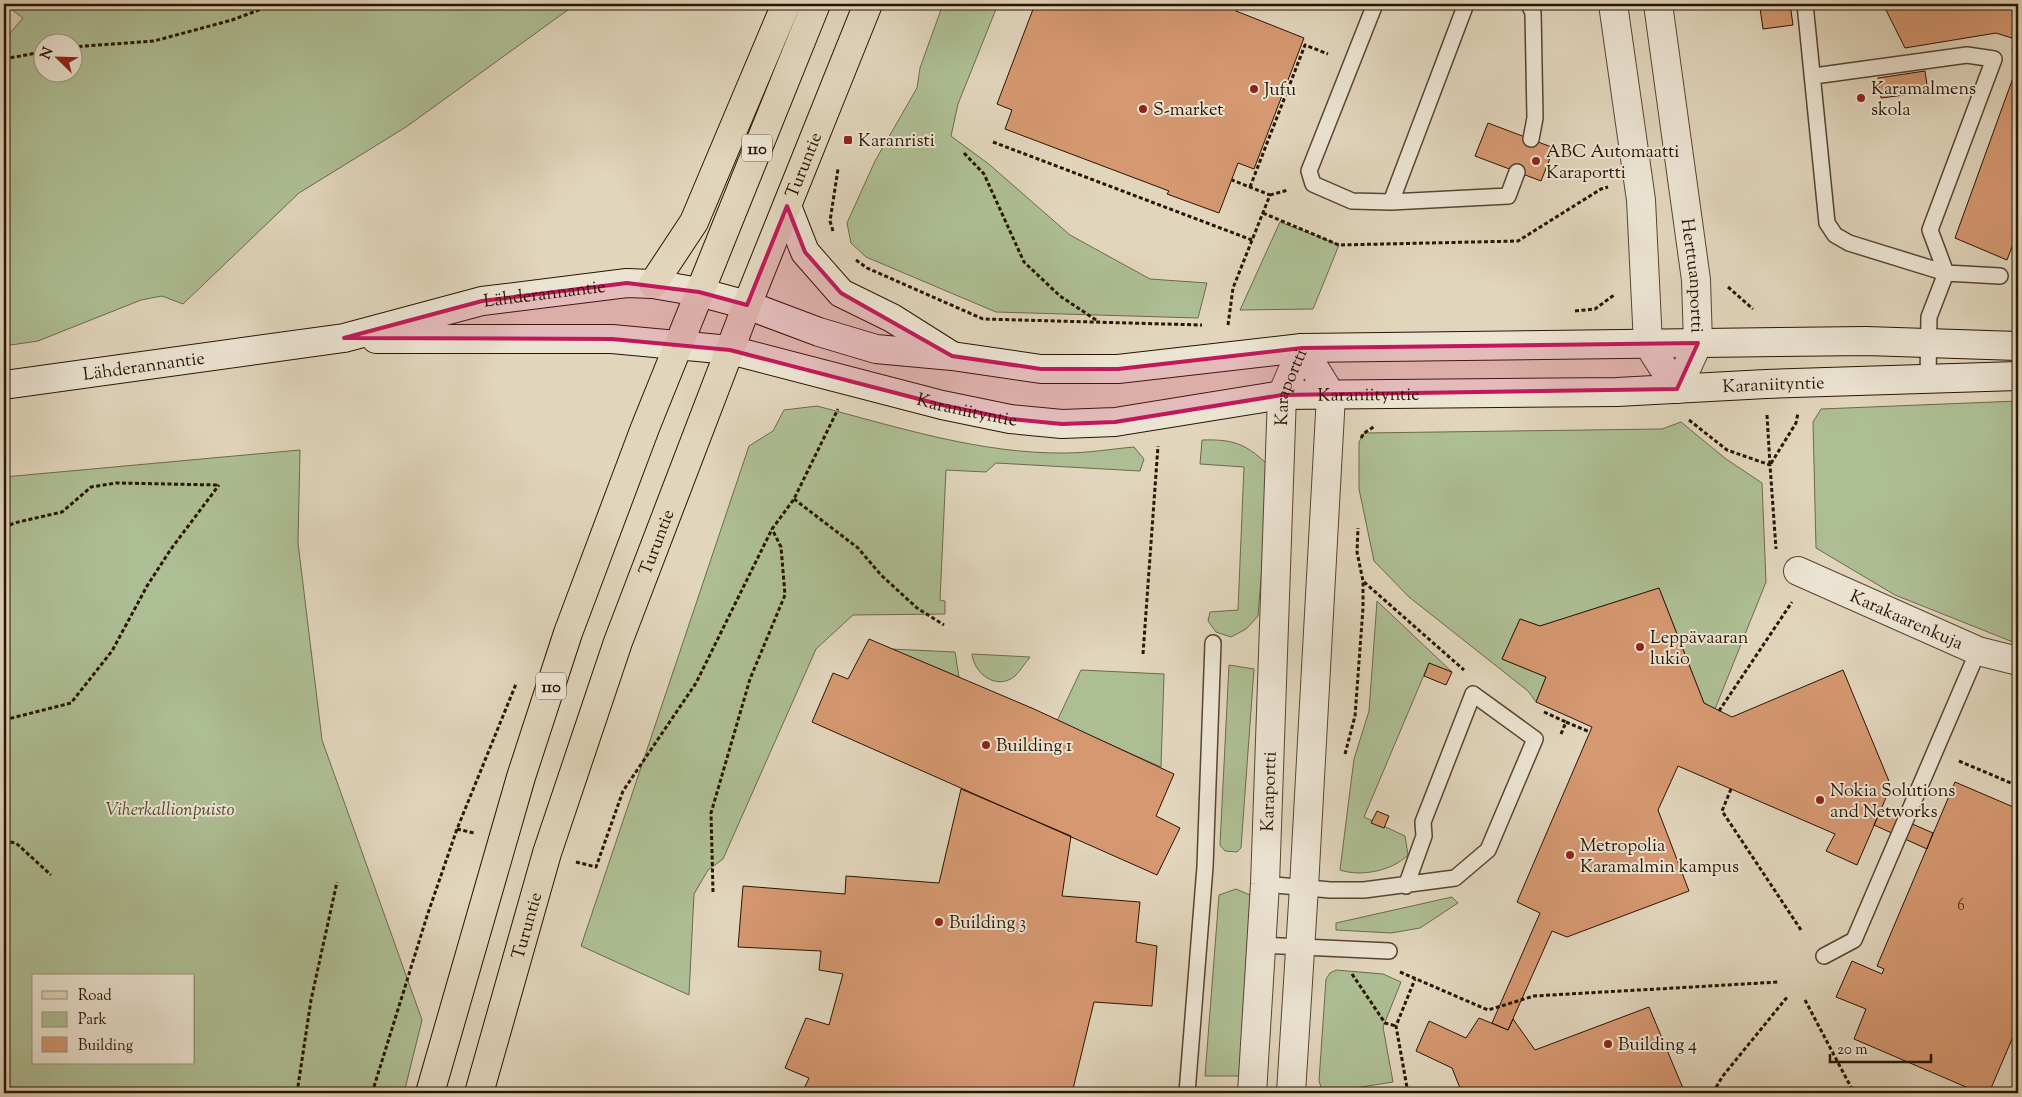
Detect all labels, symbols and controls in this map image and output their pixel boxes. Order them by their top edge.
north arrow [32,32,82,82]
text: N [36,45,59,63]
place label: Karamalmens skola [1871,77,1976,124]
place label: Jufu [1263,78,1296,104]
marker: Jufu [1248,83,1260,95]
marker: Karamalmens skola [1855,92,1867,104]
place label: S-market [1153,98,1223,124]
marker: S-market [1137,103,1149,115]
street label: Turuntie [780,129,830,202]
place label: Karanristi [858,129,935,155]
road number: 110 [742,134,772,162]
marker: Karanristi [842,134,854,146]
place label: ABC Automaatti Karaportti [1546,140,1679,187]
marker: ABC Automaatti Karaportti [1530,155,1542,167]
street label: Herttuanportti [1673,217,1709,333]
street label: Lähderannantie [482,275,607,316]
street label: Karaportti [1270,345,1315,426]
street label: Lähderannantie [81,346,206,389]
street label: Karaniityntie [1722,371,1825,401]
street label: Karaniityntie [1317,383,1420,410]
street label: Karaniityntie [913,388,1018,435]
street label: Turuntie [634,506,683,580]
street label: Karakaarenkuja [1845,585,1967,658]
place label: Leppävaaran lukio [1650,626,1749,673]
marker: Leppävaaran lukio [1634,641,1646,653]
road number: 110 [536,672,566,699]
place label: Building 1 [996,734,1072,760]
marker: Building 1 [980,739,992,751]
street label: Karaportti [1256,751,1285,832]
place label: Nokia Solutions and Networks [1830,779,1955,826]
marker: Nokia Solutions and Networks [1814,794,1826,806]
park label: Viherkallionpuisto [105,798,235,824]
place label: Metropolia Karamalmin kampus [1580,834,1739,881]
marker: Metropolia Karamalmin kampus [1564,849,1576,861]
street label: Turuntie [506,890,550,963]
house number: 6 [1957,896,1965,917]
place label: Building 3 [949,911,1026,937]
marker: Building 3 [933,916,945,928]
legend [32,974,195,1064]
text: Road [78,986,112,1007]
text: Park [78,1010,107,1031]
scale bar [1830,1032,1931,1064]
place label: Building 4 [1618,1033,1697,1059]
text: Building [78,1036,133,1057]
marker: Building 4 [1602,1038,1614,1050]
text: 20 m [1837,1040,1868,1061]

